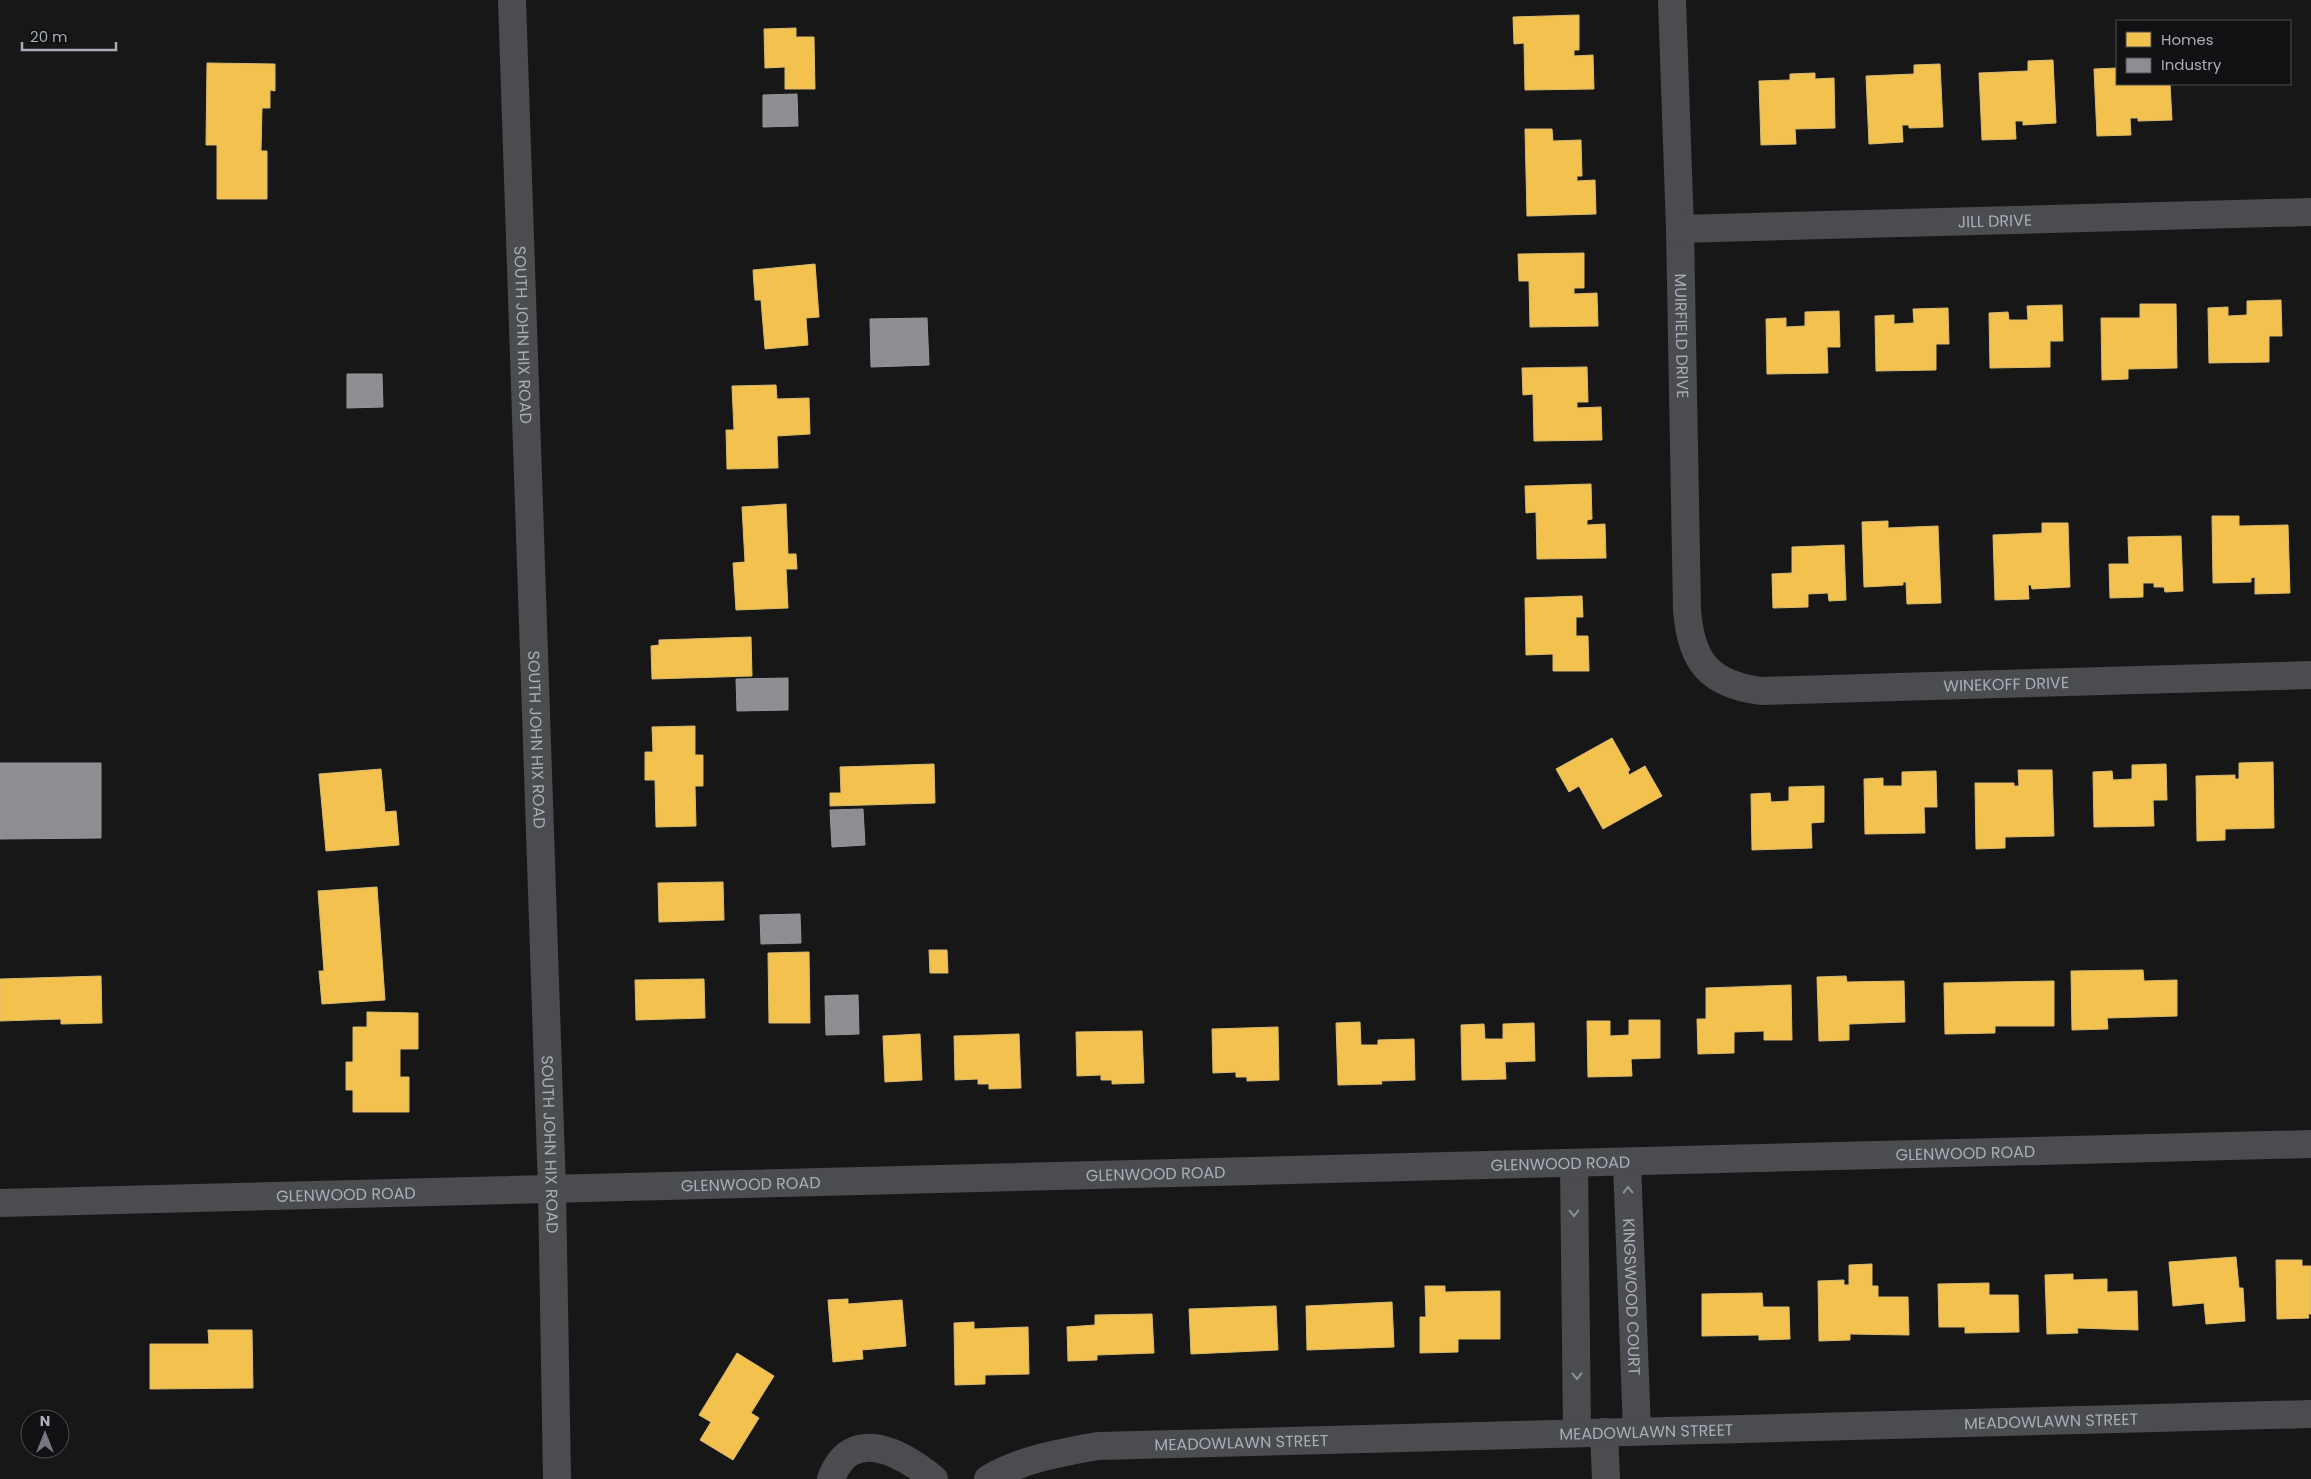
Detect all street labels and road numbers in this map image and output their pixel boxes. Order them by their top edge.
street label: JILL DRIVE [1957,208,2032,233]
street label: SOUTH JOHN HIX ROAD [509,245,538,424]
street label: MUIRFIELD DRIVE [1669,273,1695,399]
street label: SOUTH JOHN HIX ROAD [522,650,551,829]
street label: WINEKOFF DRIVE [1943,671,2069,697]
street label: SOUTH JOHN HIX ROAD [536,1055,564,1234]
street label: GLENWOOD ROAD [1895,1140,2035,1166]
street label: GLENWOOD ROAD [1490,1150,1631,1176]
street label: GLENWOOD ROAD [1086,1160,1226,1187]
street label: GLENWOOD ROAD [681,1171,821,1197]
street label: GLENWOOD ROAD [276,1181,416,1207]
street label: KINGSWOOD COURT [1618,1218,1646,1376]
street label: MEADOWLAWN STREET [1964,1407,2139,1435]
street label: MEADOWLAWN STREET [1559,1418,1734,1445]
street label: MEADOWLAWN STREET [1154,1428,1329,1456]

